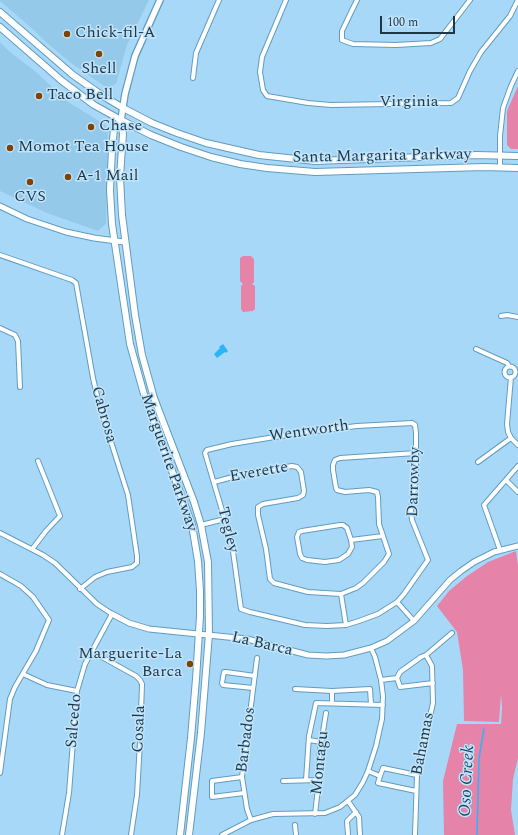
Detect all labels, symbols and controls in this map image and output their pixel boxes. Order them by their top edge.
scale bar [382,8,457,34]
text: 100 m [387,13,418,32]
place label: Chick-fil-A [75,24,156,44]
marker: Chick-fil-A [62,29,72,39]
marker: Shell [94,49,104,59]
place label: Shell [82,60,116,80]
place label: Taco Bell [47,86,113,106]
marker: Taco Bell [34,91,44,101]
street label: Virginia [379,93,439,113]
place label: Chase [99,117,142,137]
marker: Chase [86,122,96,132]
place label: Momot Tea House [18,138,149,158]
marker: Momot Tea House [5,143,15,153]
street label: Santa Margarita Parkway [293,146,471,168]
place label: A-1 Mail [76,167,138,187]
marker: A-1 Mail [63,172,73,182]
marker: CVS [25,177,35,187]
place label: CVS [14,188,46,208]
street label: Cabrosa [86,384,120,446]
street label: Marguerite Parkway [135,392,201,534]
street label: Wentworth [268,417,350,447]
street label: Darrowby [404,447,426,517]
street label: Everette [228,458,290,488]
street label: Tegley [212,505,242,555]
street label: La Barca [230,629,294,661]
place label: Marguerite-La Barca [78,645,182,683]
marker: Marguerite-La Barca [185,659,195,669]
street label: Salcedo [63,693,87,749]
street label: Cosala [130,705,150,753]
street label: Barbados [233,706,261,774]
street label: Bahamas [408,711,440,777]
street label: Montagu [308,730,334,796]
water label: Oso Creek [456,745,480,817]

